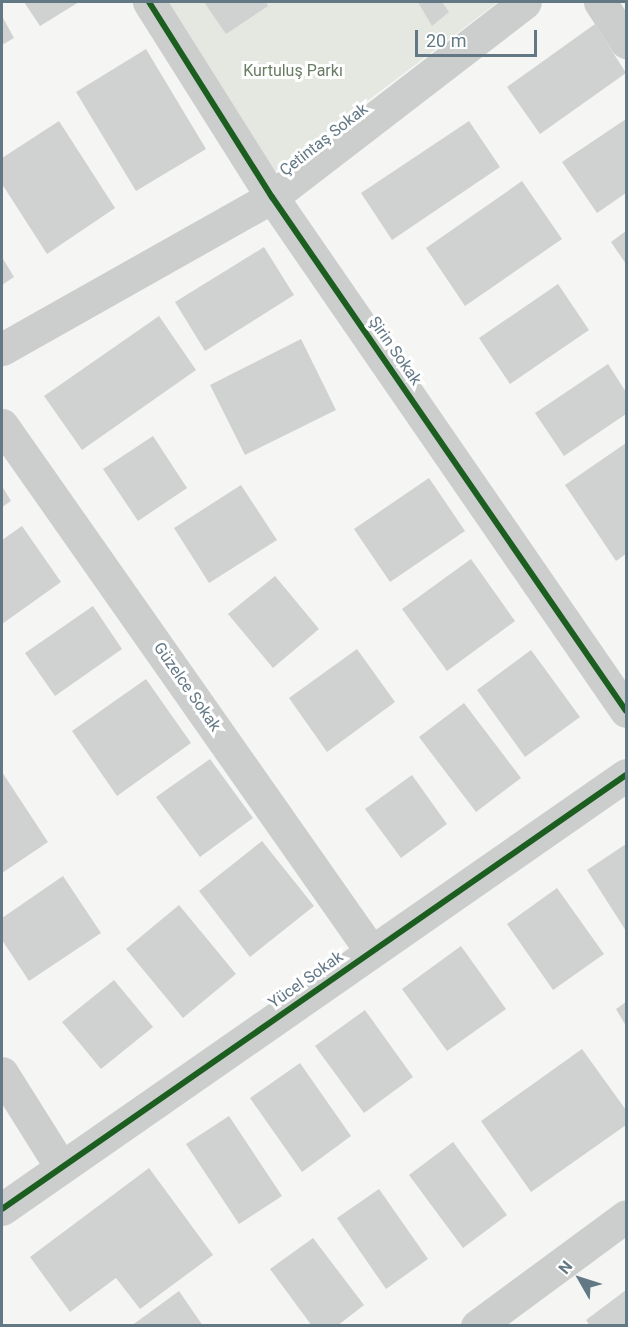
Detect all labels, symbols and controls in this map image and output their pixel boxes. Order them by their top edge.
scale bar [418,18,540,56]
text: 20 m [426,30,466,51]
park label: Kurtuluş Parkı [243,61,343,81]
street label: Çetintaş Sokak [276,100,372,180]
street label: Şirin Sokak [364,313,426,389]
street label: Güzelce Sokak [149,639,225,735]
street label: Yücel Sokak [265,947,347,1013]
north arrow [550,1249,610,1309]
text: N [555,1257,577,1278]

